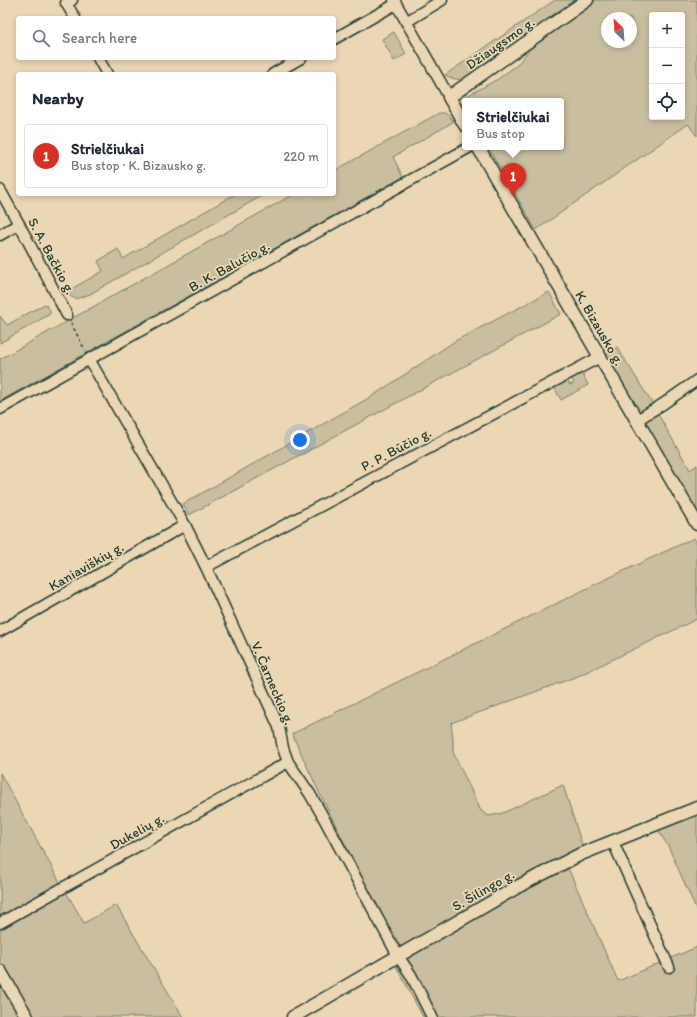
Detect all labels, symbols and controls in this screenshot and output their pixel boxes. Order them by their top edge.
north arrow [601,12,637,48]
map controls [649,12,685,120]
button: + [649,12,685,48]
street label: Džiaugsmo g. [463,13,538,73]
search box [16,16,336,60]
icon: search [30,27,52,49]
text: Search here [62,29,137,47]
button: − [649,48,685,84]
button: locate [649,84,685,120]
text: Nearby [32,88,84,108]
popup [462,98,564,150]
text: Strielčiukai [476,108,550,126]
text: Bus stop [476,126,525,141]
text: Strielčiukai [71,140,144,158]
text: 1 [43,149,49,164]
text: 220 m [283,149,319,164]
text: Bus stop · K. Bizausko g. [71,158,206,173]
pin: 1 [500,163,526,196]
street label: S. A. Bačkio g. [24,215,79,297]
street label: B. K. Balučio g. [186,237,273,296]
street label: K. Bizausko g. [571,288,628,369]
street label: P. P. Būčio g. [358,424,434,475]
your location [290,430,310,450]
street label: Kaniaviškių g. [46,538,127,595]
street label: V. Čarneckio g. [247,639,298,728]
street label: Dukelių g. [107,809,168,853]
street label: S. Šilingo g. [449,866,517,915]

